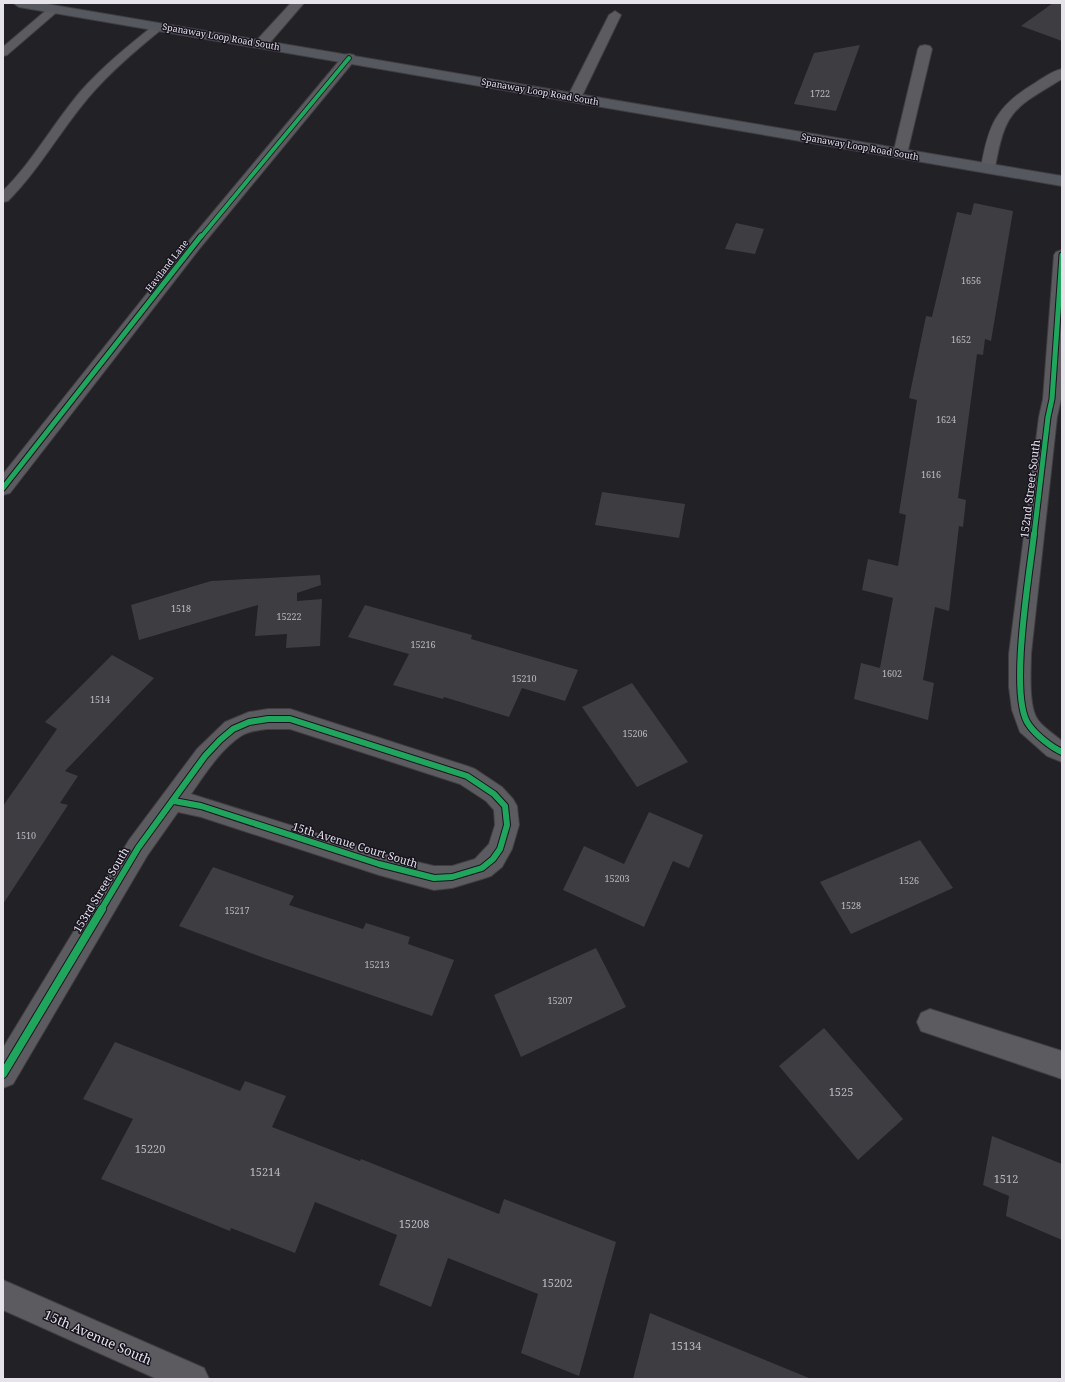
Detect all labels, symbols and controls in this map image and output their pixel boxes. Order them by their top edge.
street label: Spanaway Loop Road South [161,20,281,53]
street label: Spanaway Loop Road South [480,75,600,108]
house number: 1722 [810,87,830,100]
street label: Spanaway Loop Road South [800,130,920,163]
street label: Haviland Lane [142,237,191,295]
house number: 1656 [961,274,981,287]
house number: 1652 [951,333,971,346]
house number: 1624 [936,413,956,426]
street label: 152nd Street South [1016,439,1043,539]
house number: 1616 [921,468,941,481]
house number: 1518 [171,602,191,615]
house number: 15222 [276,610,302,623]
house number: 15216 [410,638,436,651]
house number: 1602 [882,667,902,680]
house number: 15210 [511,672,537,685]
house number: 1514 [90,693,110,706]
house number: 15206 [622,727,648,740]
street label: 15th Avenue Court South [291,818,420,871]
house number: 1510 [16,829,36,842]
street label: 153rd Street South [69,844,132,935]
house number: 15203 [604,872,630,885]
house number: 1526 [899,874,919,887]
house number: 1528 [841,899,861,912]
house number: 15217 [224,904,250,917]
house number: 15213 [364,958,390,971]
house number: 15207 [547,994,573,1007]
house number: 1525 [829,1084,853,1099]
house number: 15220 [135,1141,165,1156]
house number: 15214 [250,1164,280,1179]
house number: 1512 [994,1171,1018,1186]
house number: 15208 [399,1216,429,1231]
house number: 15202 [542,1275,572,1290]
street label: 15th Avenue South [41,1305,155,1369]
house number: 15134 [671,1338,701,1353]

